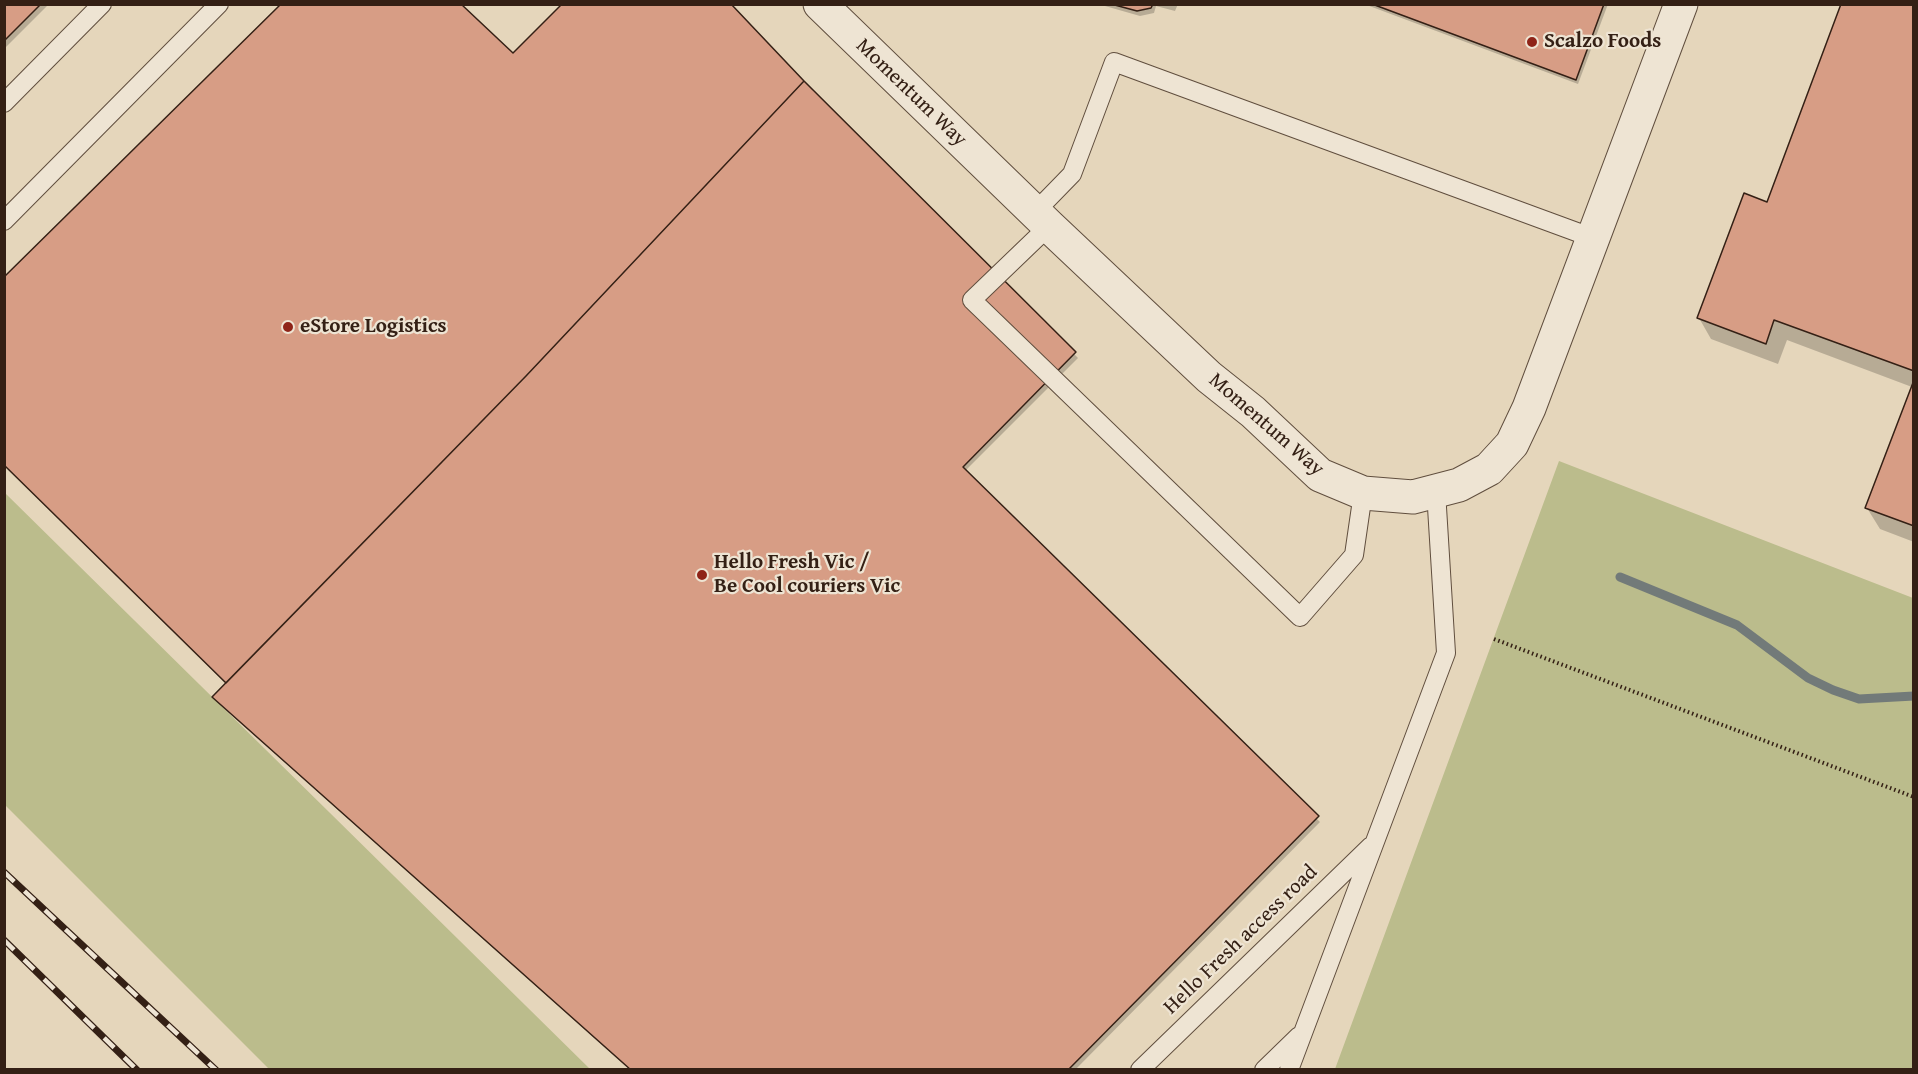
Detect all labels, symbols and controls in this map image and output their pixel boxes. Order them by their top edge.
place label: Scalzo Foods [1544,29,1661,55]
street label: Momentum Way [850,34,972,152]
marker: Scalzo Foods [1525,35,1539,49]
place label: eStore Logistics [300,314,447,340]
marker: eStore Logistics [281,320,295,334]
street label: Momentum Way [1203,368,1329,482]
place label: Hello Fresh Vic / Be Cool couriers Vic [714,550,900,600]
marker: Hello Fresh Vic / Be Cool couriers Vic [695,568,709,582]
street label: Hello Fresh access road [1159,860,1323,1020]

